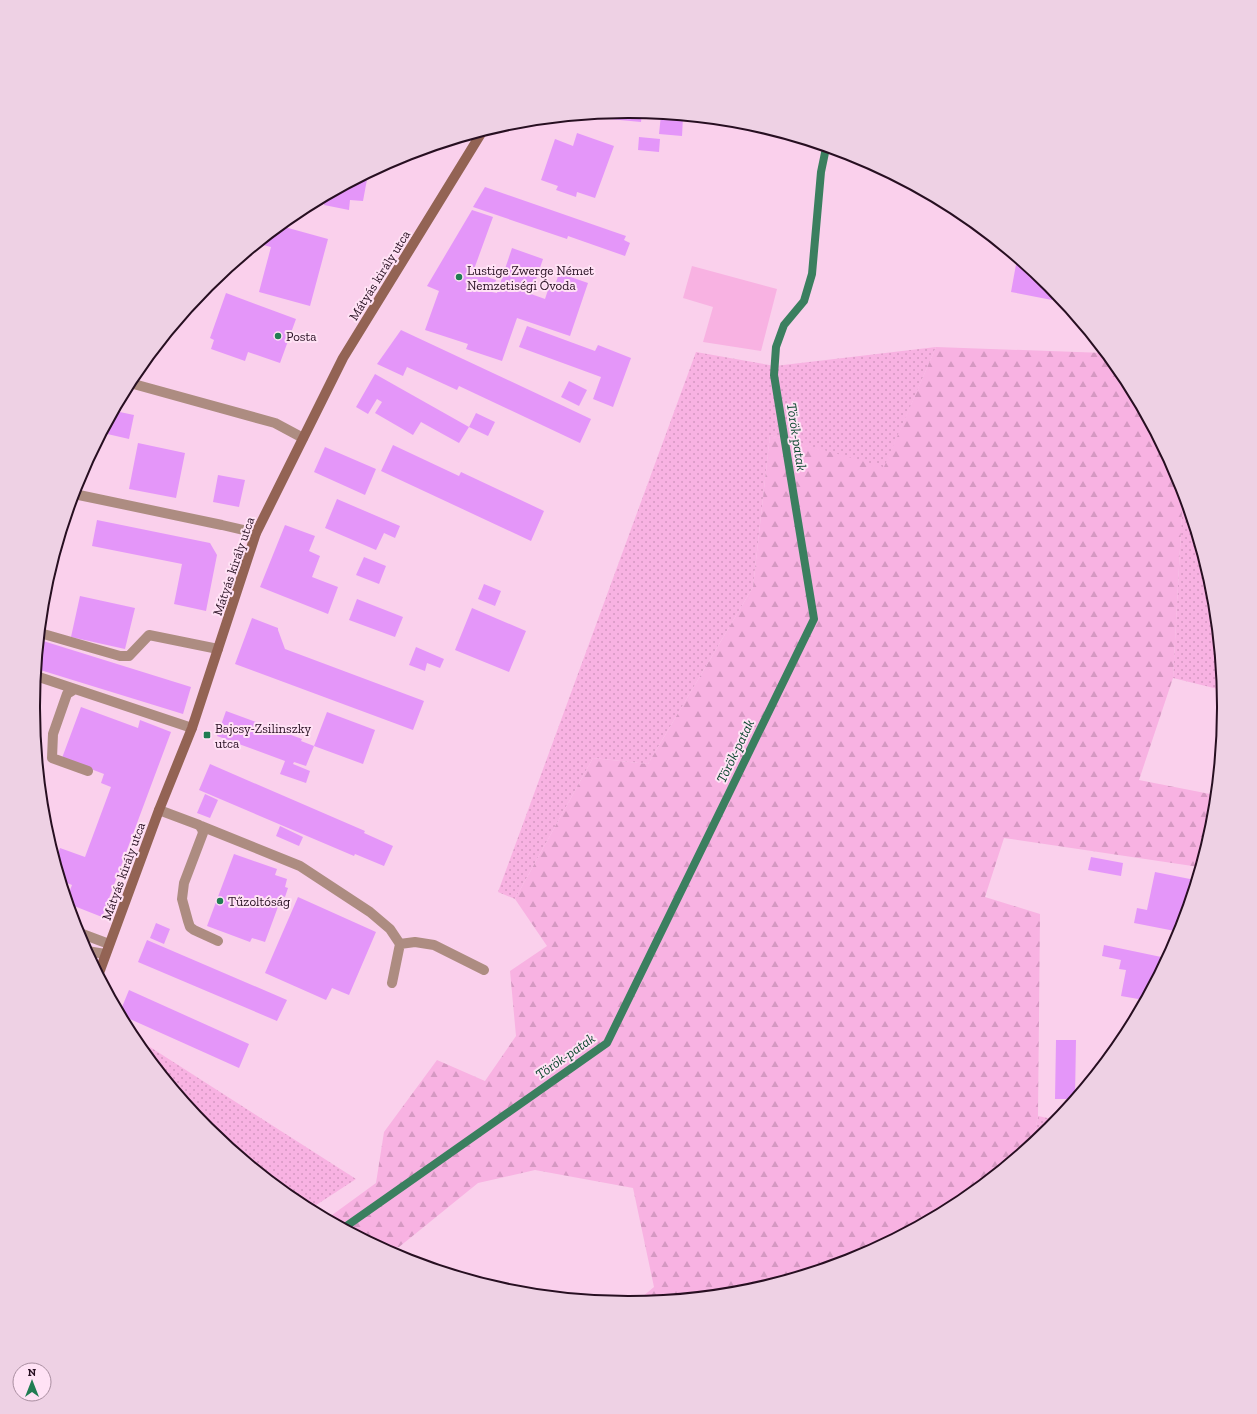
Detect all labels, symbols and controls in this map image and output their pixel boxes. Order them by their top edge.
street label: Mátyás király utca [346,227,413,323]
place label: Lustige Zwerge Német Nemzetiségi Óvoda [467,263,594,293]
marker: Lustige Zwerge Német Nemzetiségi Óvoda [454,272,464,282]
place label: Posta [286,329,317,344]
marker: Posta [273,331,283,341]
water label: Török-patak [783,402,810,472]
street label: Mátyás király utca [210,514,258,617]
water label: Török-patak [713,717,758,786]
place label: Bajcsy-Zsilinszky utca [215,721,312,751]
marker: Bajcsy-Zsilinszky utca [202,730,212,740]
street label: Mátyás király utca [99,819,148,922]
place label: Tűzoltóság [228,894,290,909]
marker: Tűzoltóság [215,896,225,906]
water label: Török-patak [532,1030,598,1083]
north arrow [12,1362,52,1402]
text: N [28,1366,37,1379]

